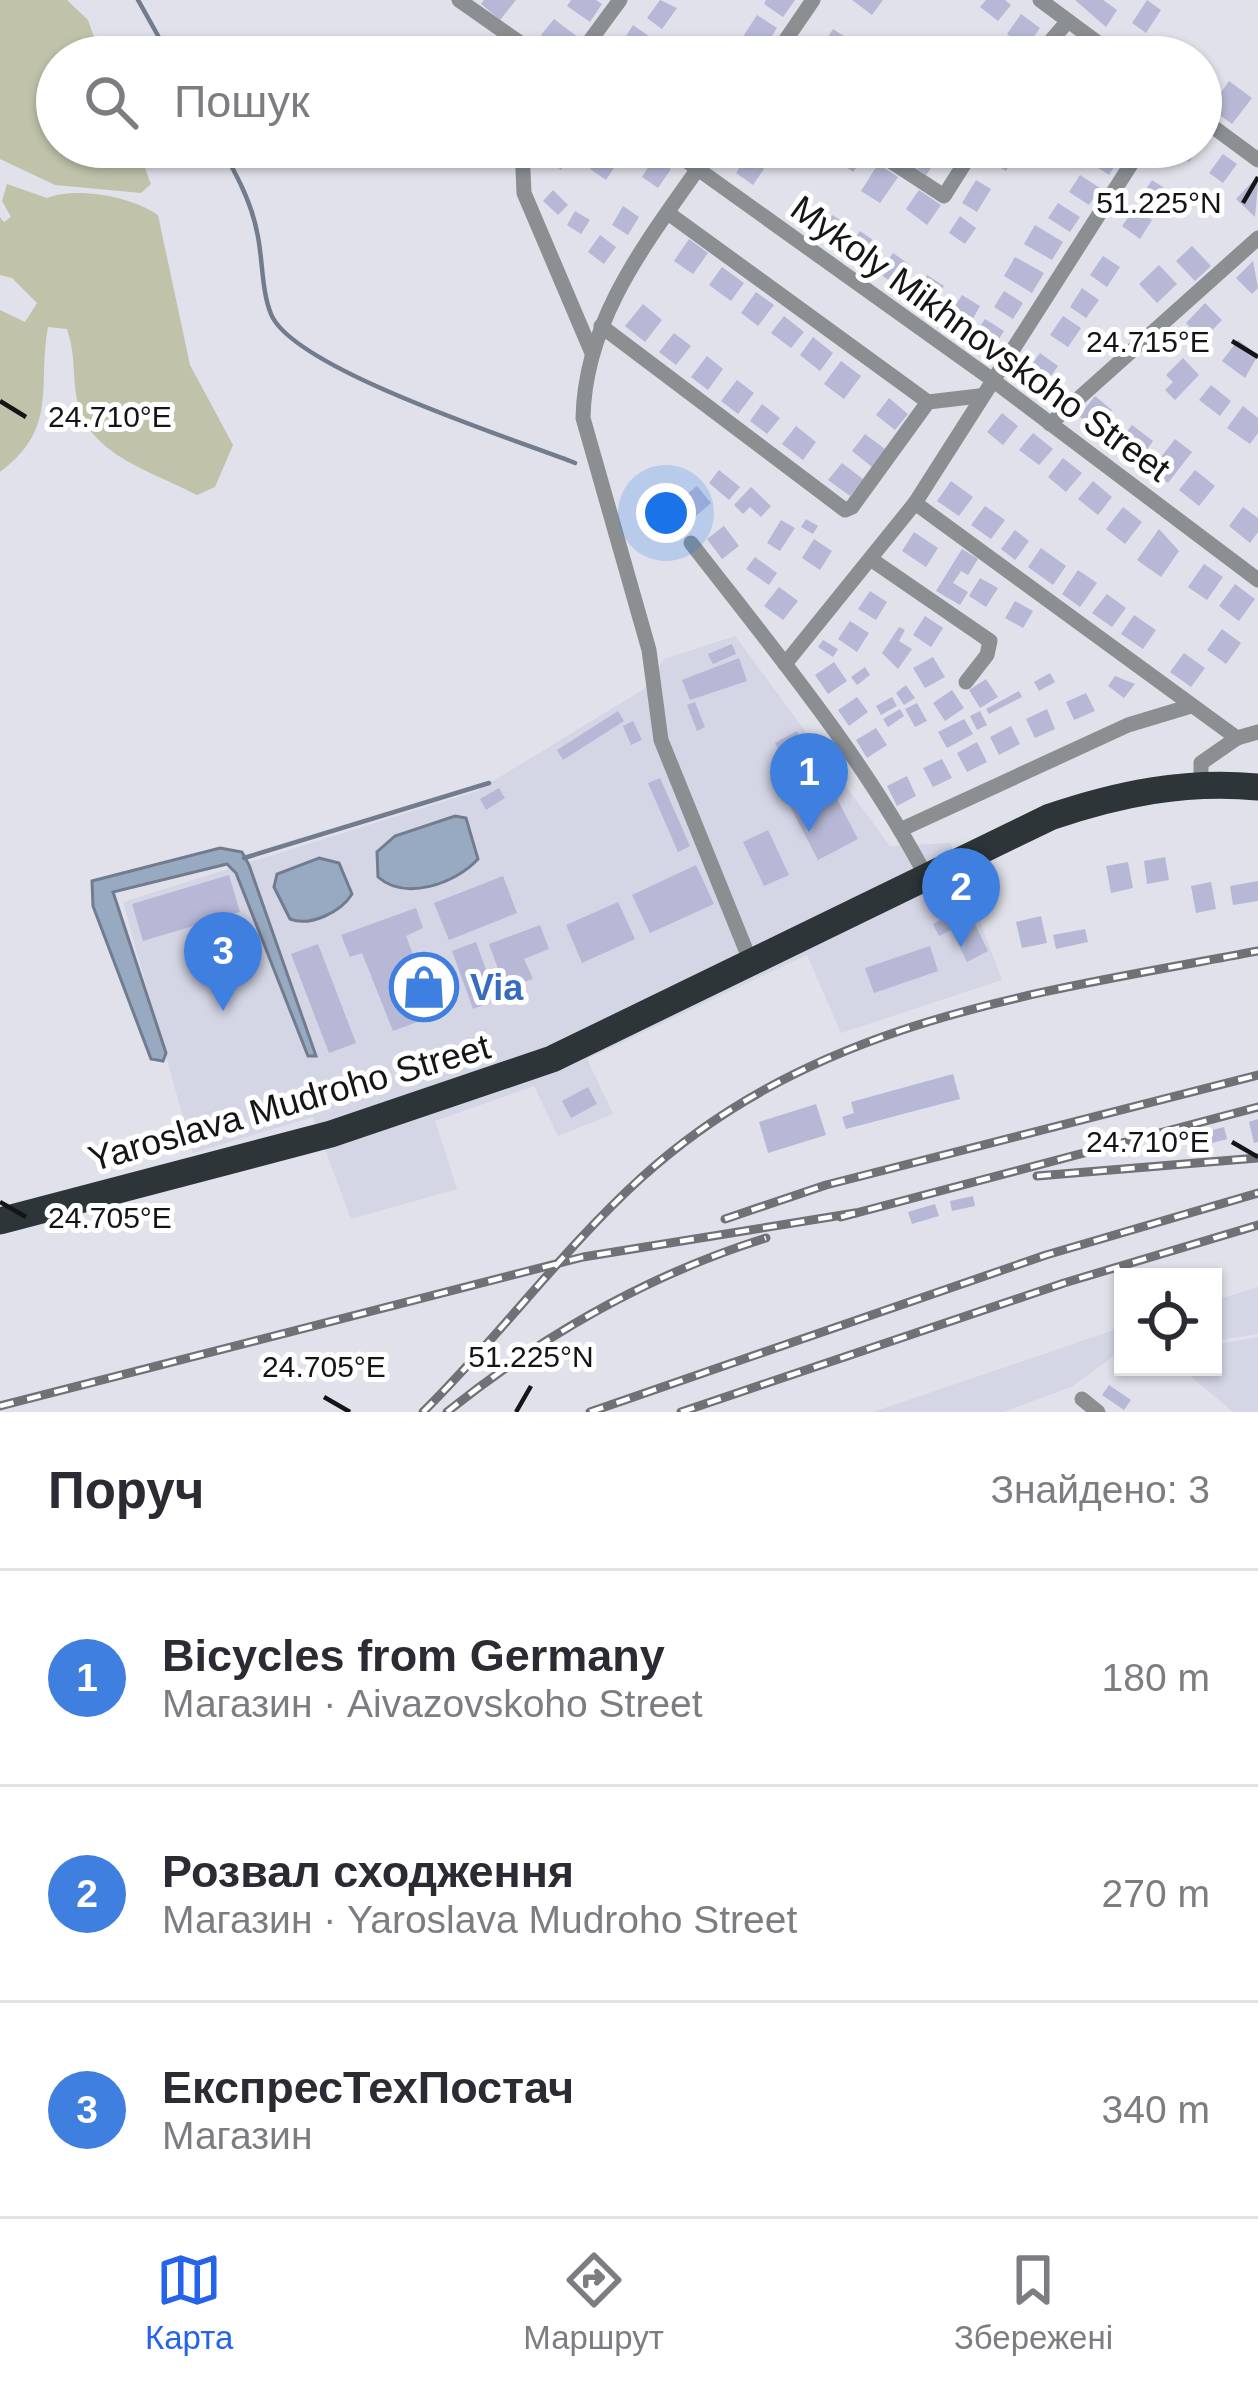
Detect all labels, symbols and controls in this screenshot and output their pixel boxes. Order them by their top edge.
search box [36,36,1222,168]
icon: search [78,69,144,135]
text: Пошук [174,76,310,127]
text: 51.225°N [1096,186,1222,219]
street label: Mykoly Mikhnovskoho Street [783,187,1178,490]
text: 24.715°E [1086,325,1210,358]
text: 24.710°E [48,400,172,433]
your location [636,483,696,543]
pin: 1 [770,733,848,832]
pin: 2 [922,848,1000,947]
pin: 3 [184,912,262,1011]
shop icon: Via [389,952,459,1022]
place label: Via [470,967,524,1008]
street label: Yaroslava Mudroho Street [84,1026,495,1179]
text: 24.710°E [1086,1125,1210,1158]
text: 24.705°E [48,1201,172,1234]
map controls [1114,1268,1222,1376]
button: locate [1114,1268,1222,1376]
text: 51.225°N [468,1340,594,1373]
text: 24.705°E [262,1350,386,1383]
text: Поруч [48,1462,204,1519]
text: Знайдено: 3 [990,1468,1210,1511]
text: Bicycles from Germany [162,1630,665,1681]
text: 1 [76,1656,98,1699]
text: 180 m [1102,1656,1210,1699]
text: Магазин · Aivazovskoho Street [162,1682,703,1725]
text: Розвал сходження [162,1846,574,1897]
text: 2 [76,1872,98,1915]
text: 270 m [1102,1872,1210,1915]
text: Магазин · Yaroslava Mudroho Street [162,1898,797,1941]
text: ЕкспресТехПостач [162,2062,574,2113]
text: 3 [76,2088,98,2131]
text: 340 m [1102,2088,1210,2131]
text: Магазин [162,2114,312,2157]
tab: Карта [145,2247,233,2357]
tab: Маршрут [523,2247,664,2357]
tab: Збережені [954,2247,1113,2357]

